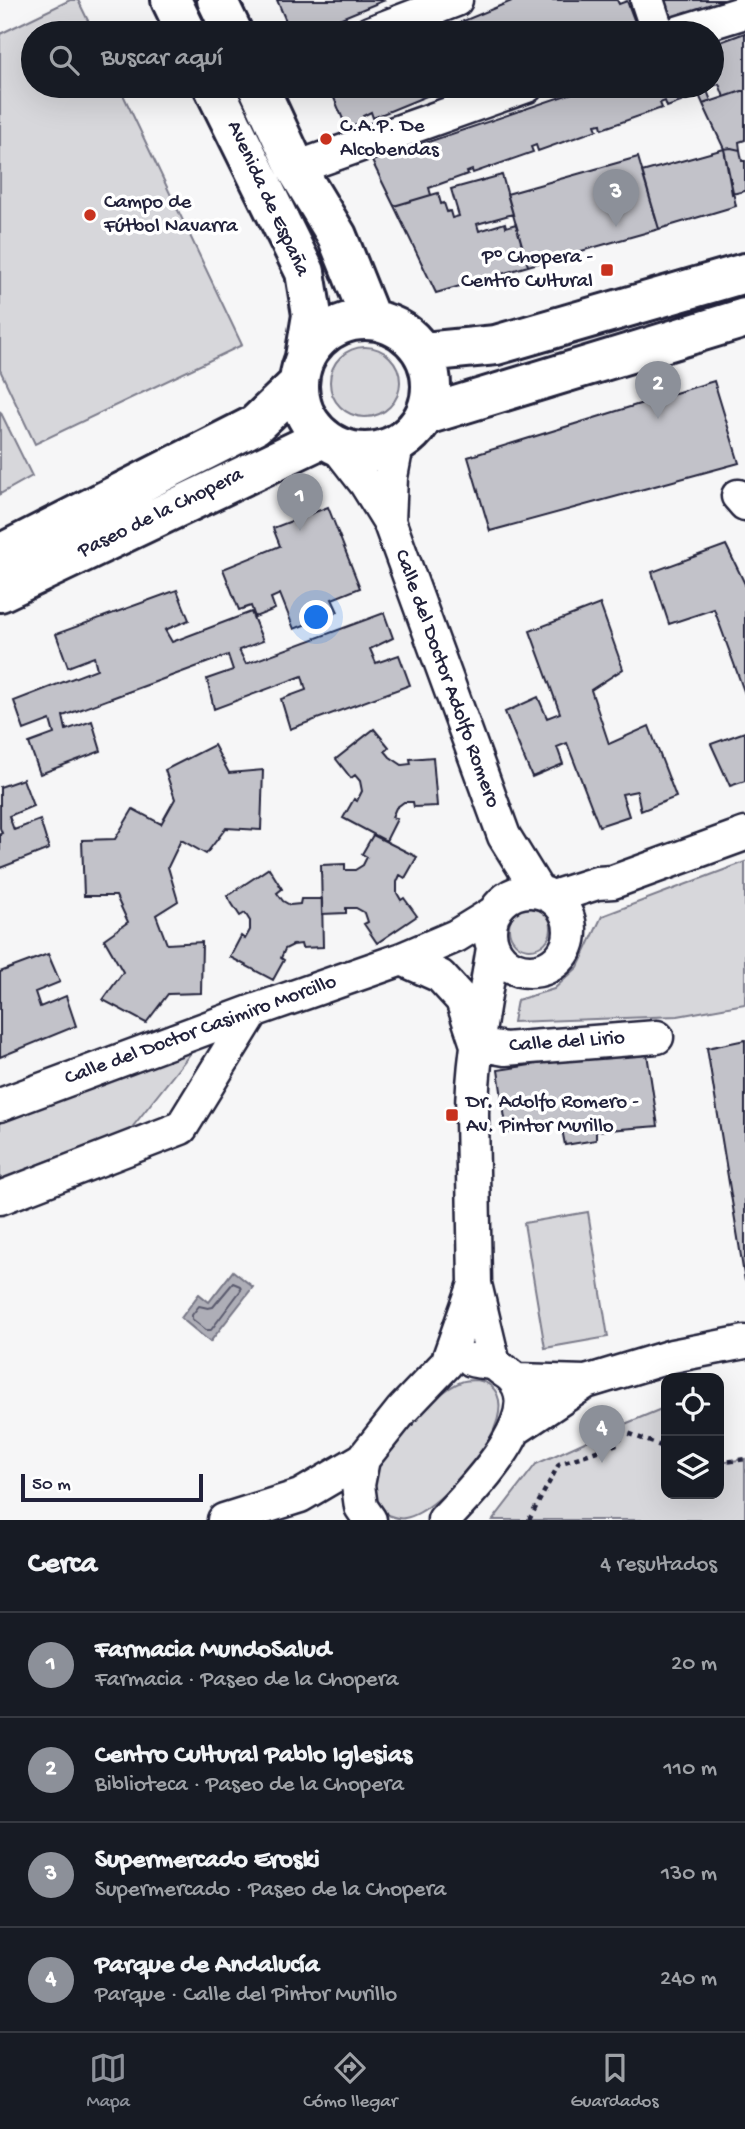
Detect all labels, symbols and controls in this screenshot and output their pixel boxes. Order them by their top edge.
search box [21,21,724,98]
icon: search [45,41,83,79]
text: Buscar aquí [101,44,223,75]
place label: C.A.P. De Alcobendas [340,115,440,164]
street label: Avenida de España [220,117,315,282]
marker: C.A.P. De Alcobendas [318,131,334,147]
pin: 3 [593,169,639,227]
place label: Campo de Fútbol Navarra [103,191,239,240]
marker: Campo de Fútbol Navarra [82,207,98,223]
place label: Pº Chopera - Centro Cultural [461,246,593,295]
marker: Pº Chopera - Centro Cultural [599,262,615,278]
pin: 2 [635,361,681,419]
street label: Paseo de la Chopera [73,463,249,565]
pin: 1 [277,473,323,531]
street label: Calle del Doctor Adolfo Romero [388,546,504,812]
your location [299,600,333,634]
street label: Calle del Doctor Casimiro Morcillo [62,970,340,1092]
street label: Calle del Lirio [508,1026,626,1060]
place label: Dr. Adolfo Romero - Av. Pintor Murillo [464,1091,639,1140]
marker: Dr. Adolfo Romero - Av. Pintor Murillo [444,1107,460,1123]
map controls [661,1373,724,1499]
button: locate [661,1373,724,1436]
pin: 4 [579,1405,625,1463]
button: layers [661,1436,724,1499]
scale bar [21,1471,203,1503]
text: 50 m [32,1474,71,1497]
text: Cerca [28,1548,97,1583]
text: 4 resultados [600,1552,717,1579]
text: Farmacia MundoSalud [95,1636,331,1667]
text: 1 [46,1651,56,1678]
text: 20 m [671,1651,717,1678]
text: Farmacia · Paseo de la Chopera [95,1667,399,1694]
text: Centro Cultural Pablo Iglesias [95,1741,412,1772]
text: 2 [45,1756,57,1783]
text: 110 m [664,1756,717,1783]
text: Biblioteca · Paseo de la Chopera [95,1772,404,1799]
text: Supermercado Eroski [95,1846,320,1877]
text: 3 [45,1861,57,1888]
text: 130 m [661,1861,717,1888]
text: Supermercado · Paseo de la Chopera [95,1877,446,1904]
text: Parque de Andalucía [95,1951,319,1982]
text: 4 [46,1966,56,1993]
text: 240 m [660,1966,717,1993]
text: Parque · Calle del Pintor Murillo [95,1982,397,2009]
tab: Mapa [87,2049,130,2114]
tab: Cómo llegar [303,2049,398,2114]
tab: Guardados [571,2049,658,2114]

